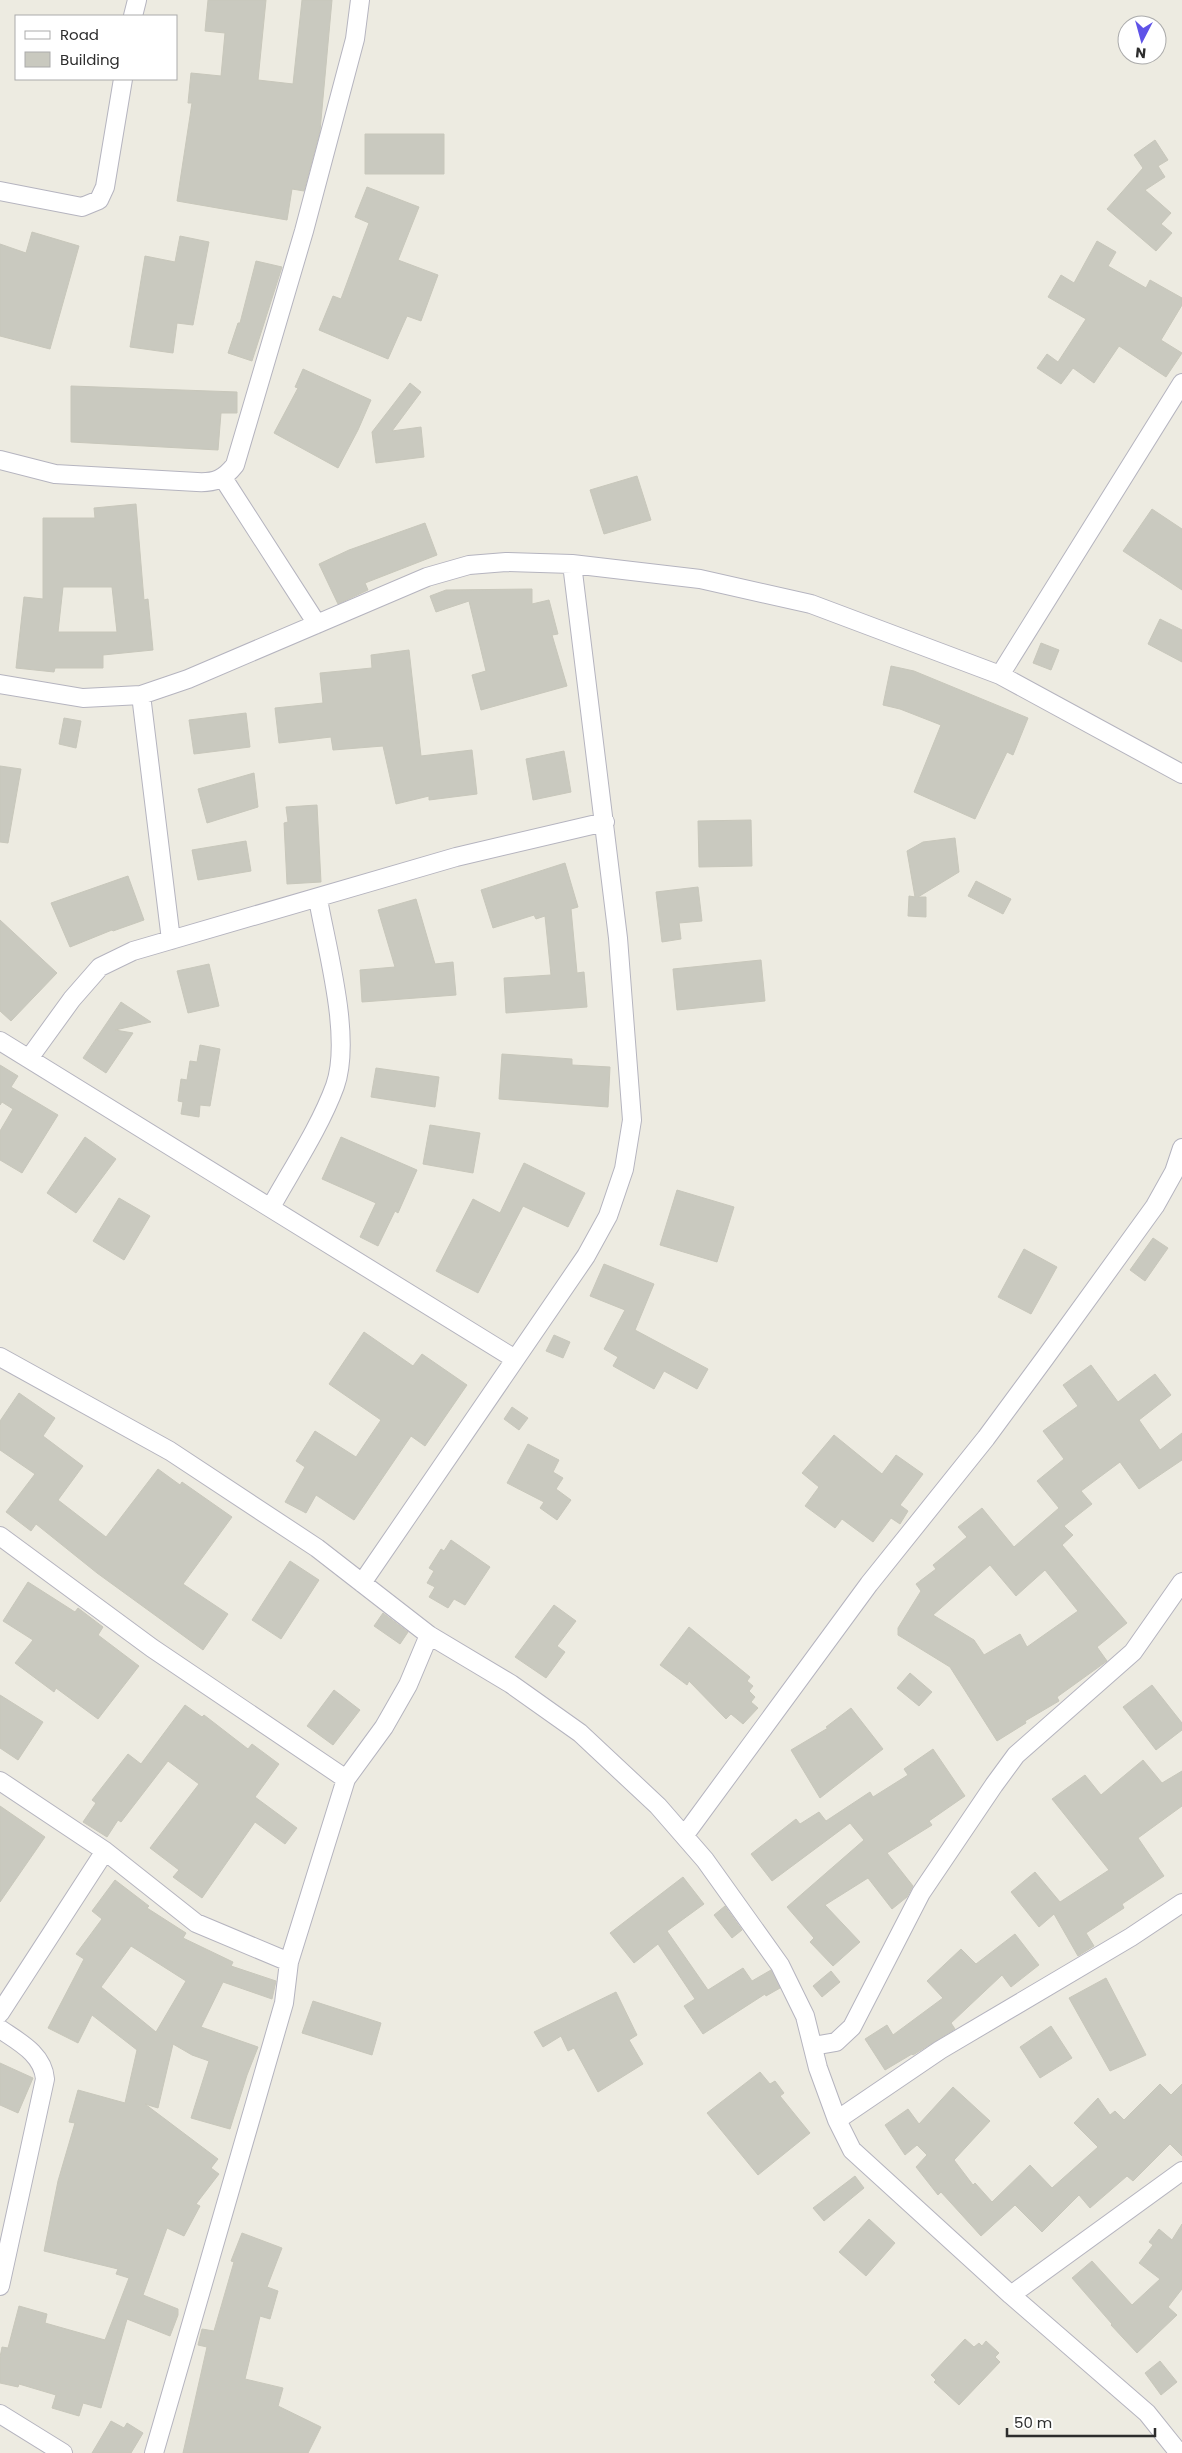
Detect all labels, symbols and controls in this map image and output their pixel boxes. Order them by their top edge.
legend [15,15,178,80]
north arrow [1117,15,1167,65]
text: Road [60,24,99,45]
text: N [1134,42,1147,63]
text: Building [60,49,120,70]
scale bar [1007,2406,1154,2438]
text: 50 m [1014,2412,1052,2433]

